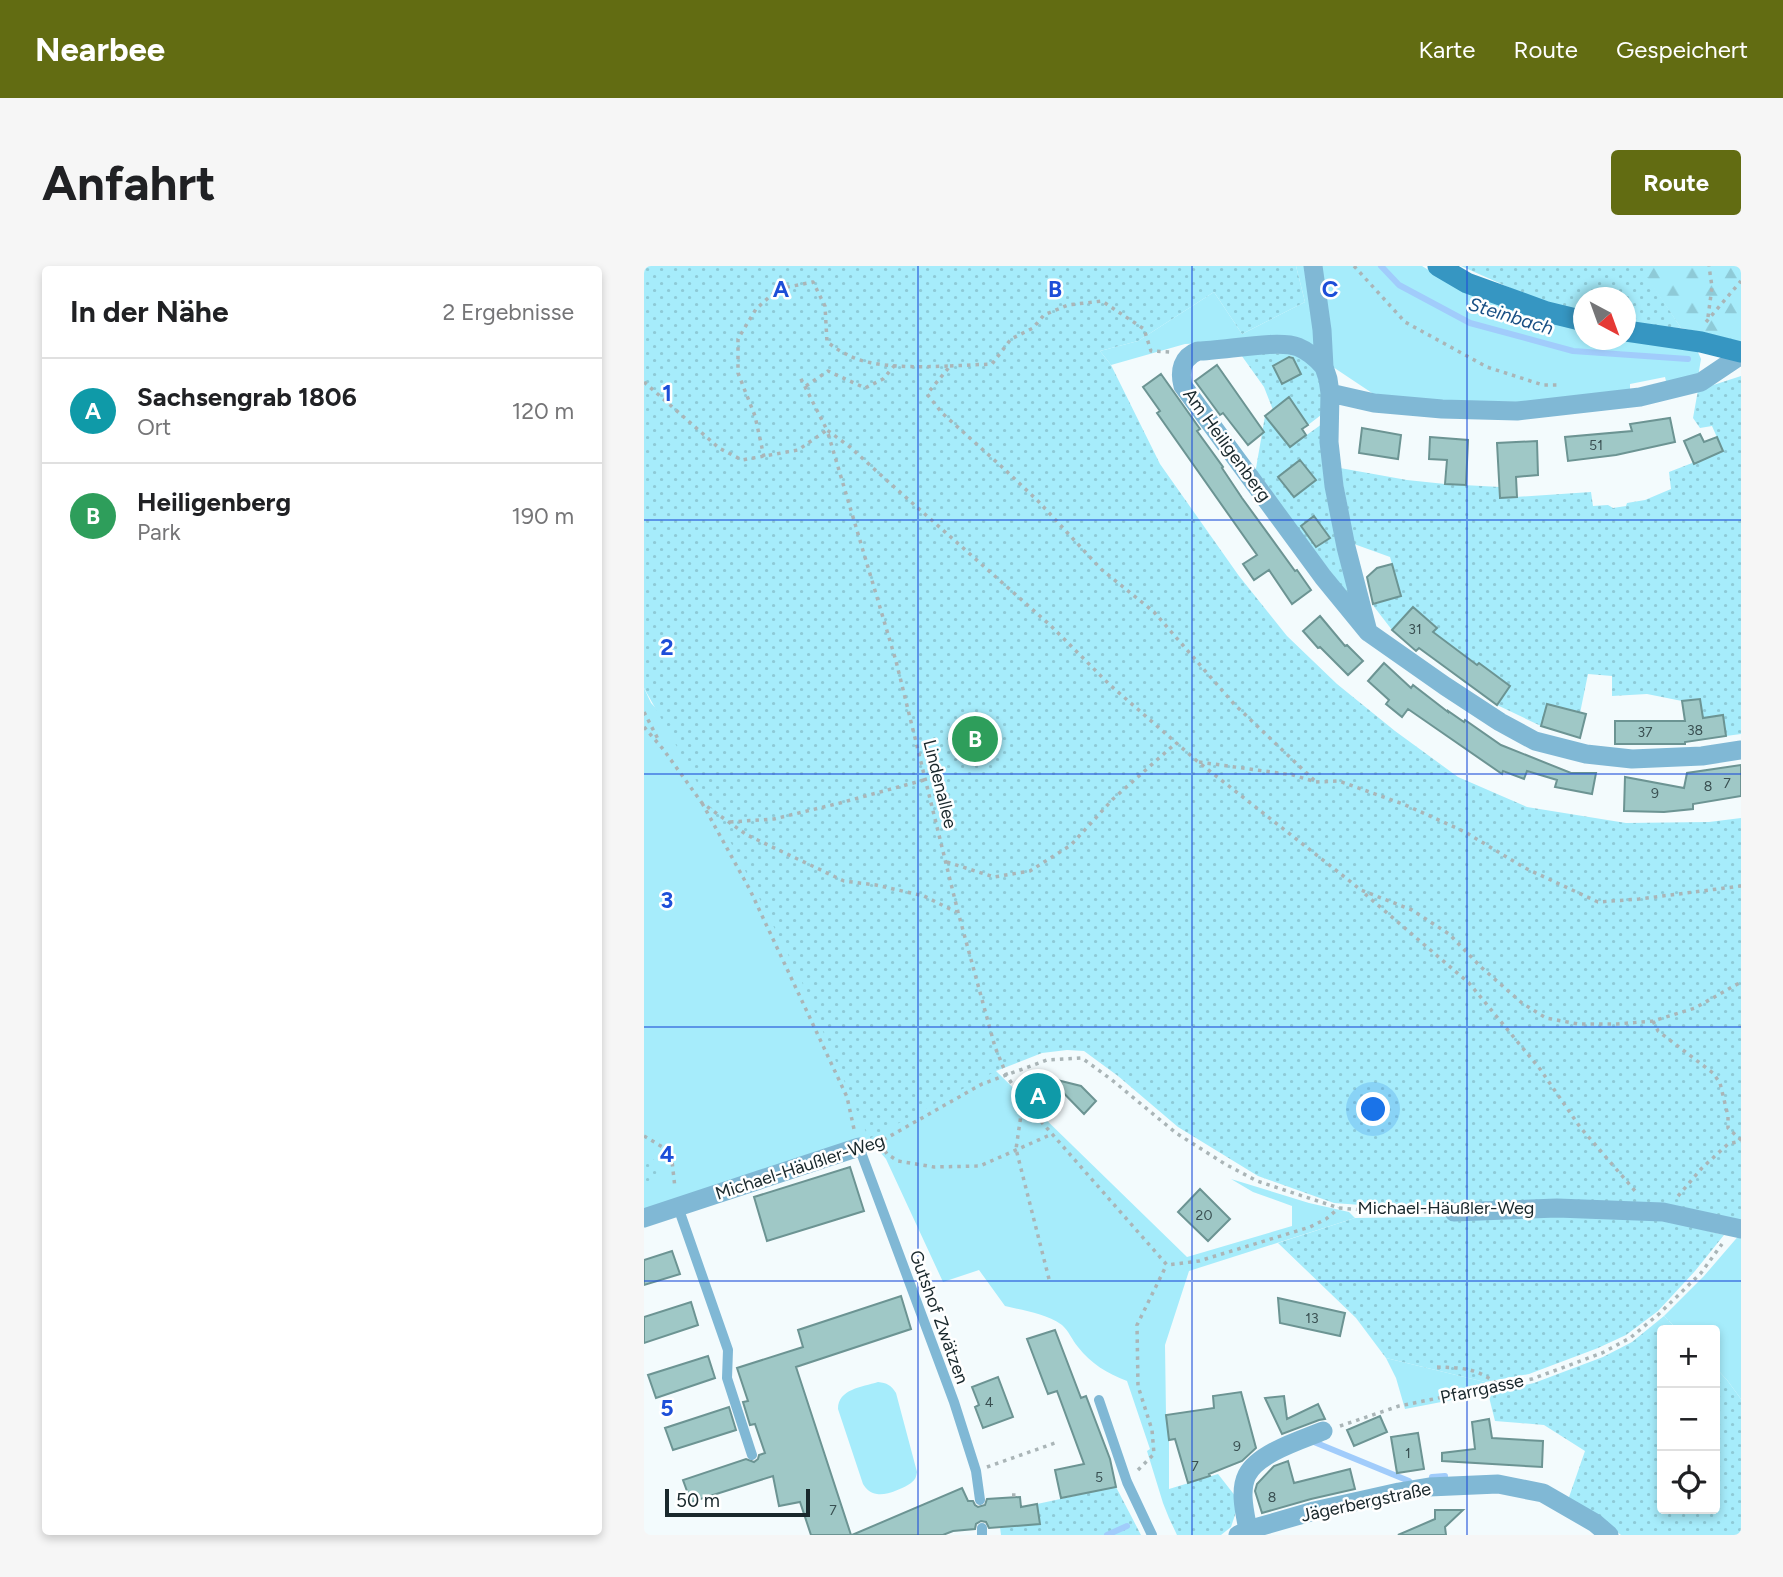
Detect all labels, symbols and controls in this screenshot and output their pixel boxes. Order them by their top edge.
text: Nearbee [35,30,165,69]
text: Karte [1419,35,1475,64]
text: Route [1513,35,1578,64]
text: Gespeichert [1616,35,1748,64]
button: Route [1611,150,1741,215]
text: Anfahrt [42,153,216,212]
text: A [773,275,790,303]
text: B [1048,275,1062,303]
text: C [1322,275,1339,303]
north arrow [1573,287,1636,350]
water label: Steinbach [1466,292,1557,340]
text: In der Nähe [70,293,229,330]
text: 2 Ergebnisse [442,298,574,326]
text: 1 [662,379,672,407]
text: Sachsengrab 1806 [137,381,357,413]
street label: Am Heiligenberg [1178,384,1276,506]
text: A [85,397,101,425]
text: 120 m [512,397,574,425]
text: Ort [137,413,171,441]
house number: 51 [1589,437,1603,454]
text: Heiligenberg [137,486,291,518]
text: B [86,502,100,530]
text: 190 m [511,502,574,530]
text: Park [137,518,181,546]
house number: 31 [1408,621,1422,638]
text: 2 [660,633,674,661]
pin: B [952,713,998,765]
house number: 38 [1687,722,1703,739]
house number: 37 [1637,724,1653,741]
street label: Lindenallee [918,737,962,831]
house number: 7 [1723,775,1731,792]
house number: 8 [1704,778,1712,795]
house number: 9 [1651,785,1659,802]
text: 3 [661,886,673,914]
pin: A [1015,1070,1061,1122]
your location [1356,1092,1390,1126]
street label: Michael-Häußler-Weg [712,1129,888,1205]
text: 4 [660,1140,674,1168]
street label: Michael-Häußler-Weg [1358,1197,1534,1219]
house number: 20 [1196,1207,1212,1224]
street label: Gutshof Zwätzen [905,1247,973,1387]
house number: 13 [1305,1310,1319,1327]
map controls [1657,1325,1720,1514]
button: + [1657,1325,1720,1388]
street label: Pfarrgasse [1438,1369,1526,1409]
button: − [1657,1388,1720,1451]
text: 5 [660,1394,674,1422]
house number: 4 [985,1394,994,1411]
house number: 9 [1233,1438,1241,1455]
house number: 1 [1405,1445,1411,1462]
button: locate [1657,1451,1720,1514]
house number: 7 [1191,1458,1199,1475]
house number: 5 [1095,1469,1103,1486]
street label: Jägerbergstraße [1299,1477,1433,1527]
scale bar [665,1486,810,1518]
text: 50 m [676,1489,720,1512]
house number: 8 [1268,1489,1276,1506]
house number: 7 [829,1502,837,1519]

